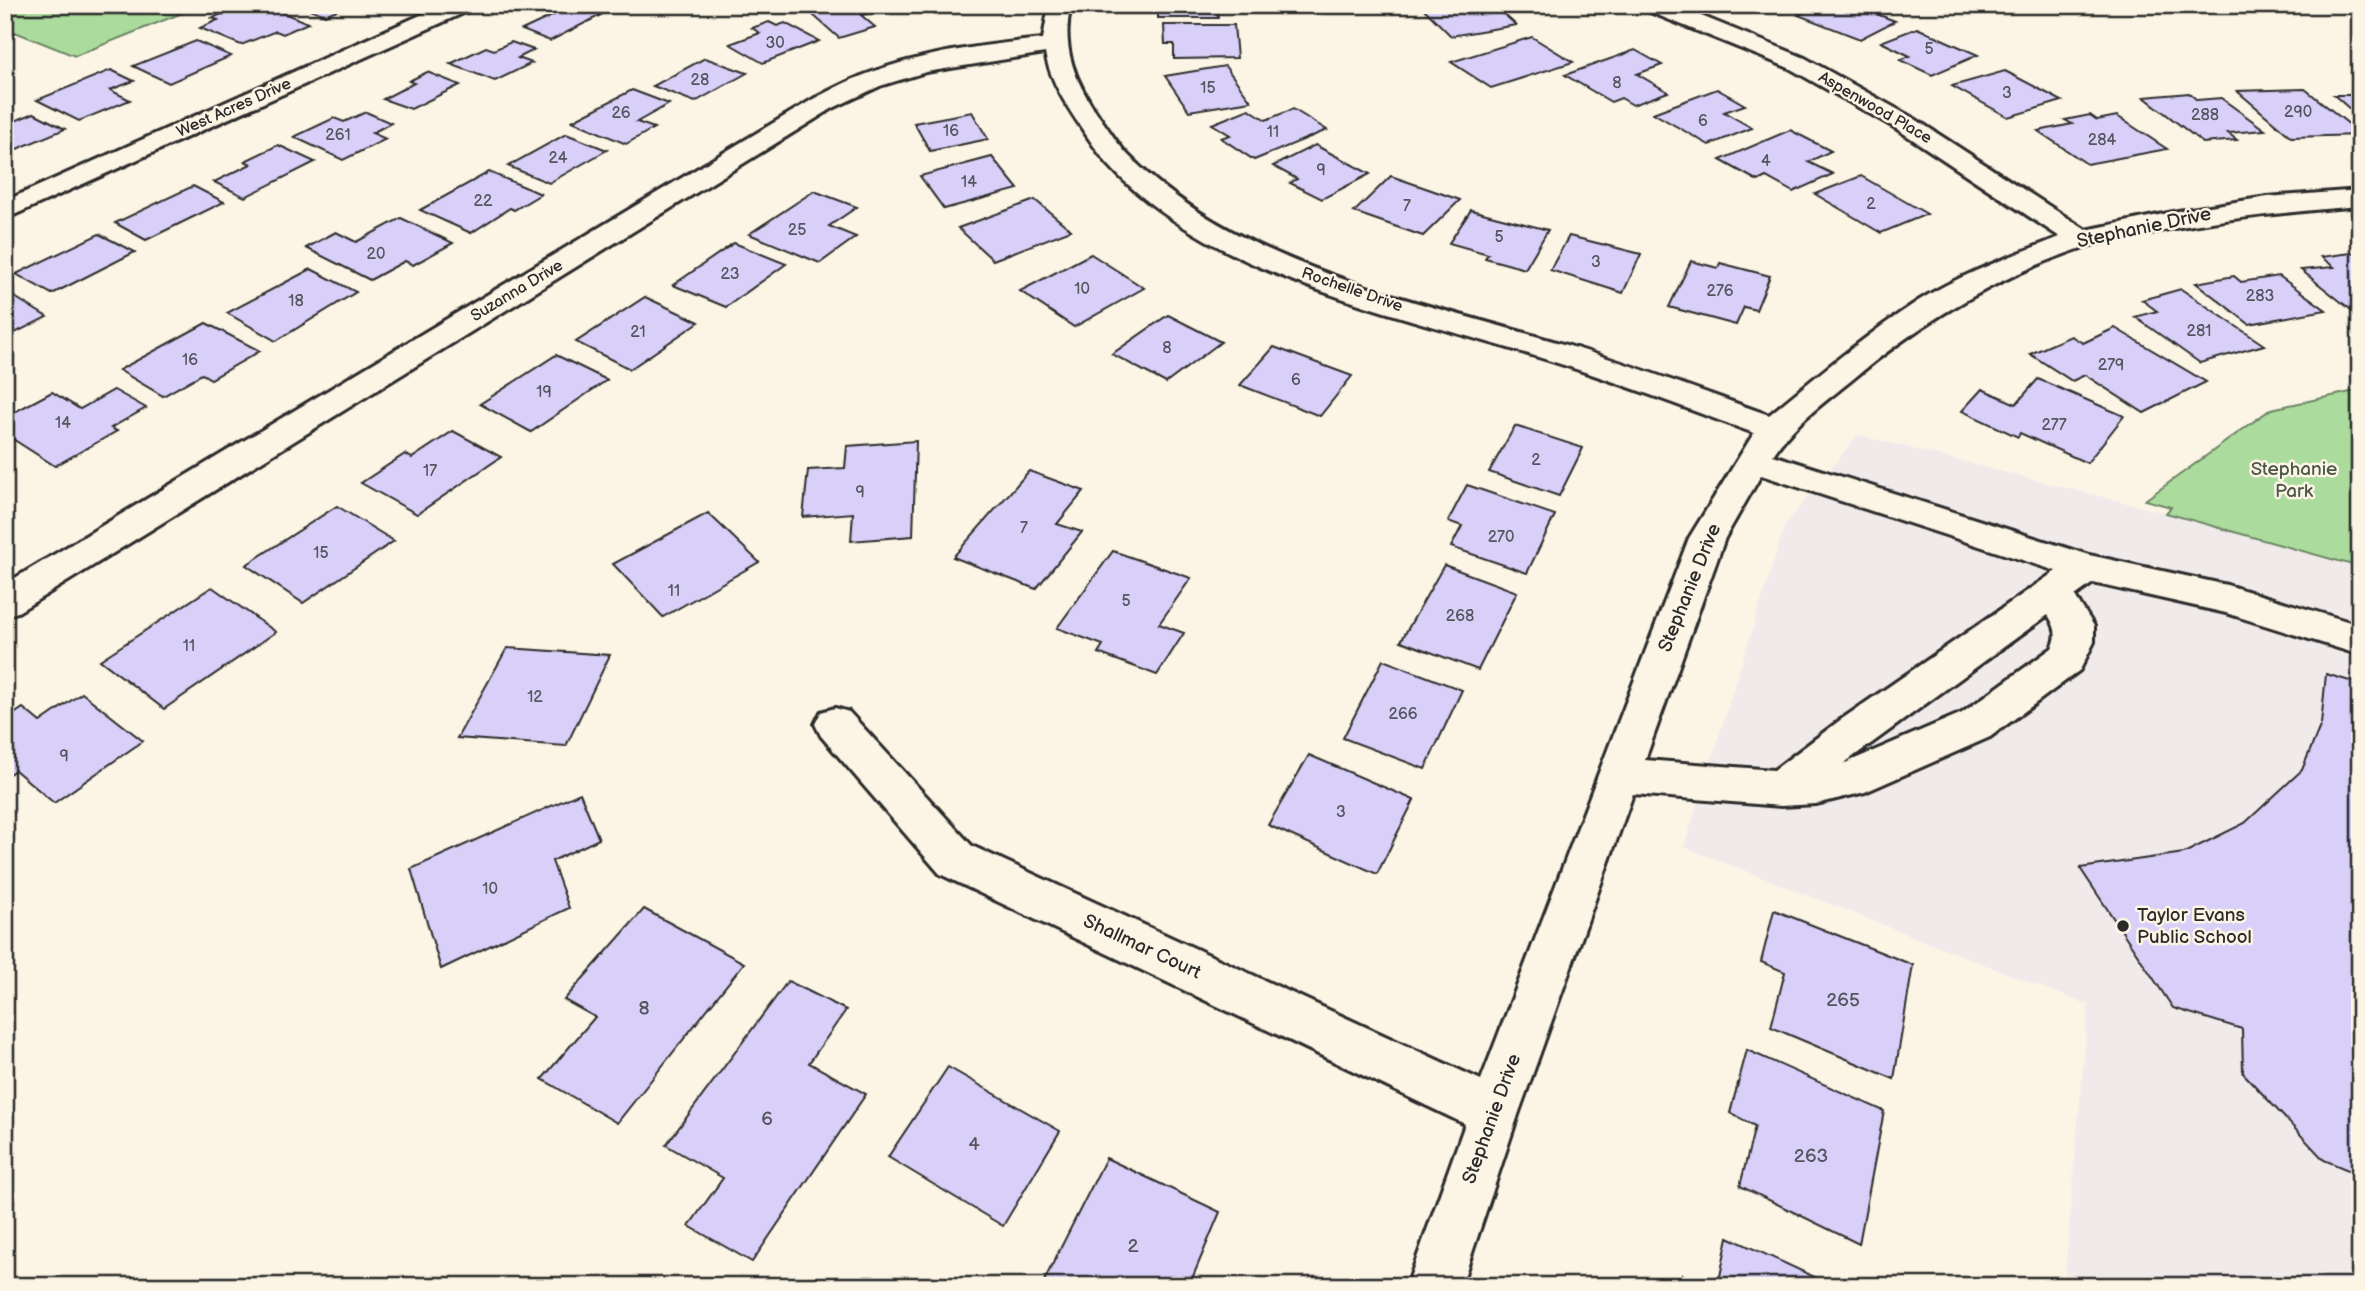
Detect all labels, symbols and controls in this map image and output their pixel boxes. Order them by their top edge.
house number: 30 [765,34,785,53]
house number: 5 [1924,40,1934,59]
street label: Aspenwood Place [1815,68,1935,148]
house number: 28 [691,71,709,90]
street label: West Acres Drive [174,74,295,142]
house number: 8 [1612,74,1622,93]
house number: 15 [1200,79,1216,98]
house number: 3 [2002,84,2012,103]
house number: 290 [2284,103,2312,122]
house number: 26 [611,104,631,123]
house number: 288 [2191,106,2219,125]
house number: 6 [1698,112,1708,131]
house number: 16 [943,122,959,141]
house number: 11 [1267,123,1279,142]
house number: 261 [325,126,351,145]
house number: 284 [2088,131,2117,150]
house number: 24 [549,149,568,168]
house number: 4 [1761,152,1771,171]
house number: 9 [1316,161,1326,180]
house number: 14 [961,173,977,192]
house number: 22 [474,192,493,211]
house number: 2 [1866,195,1876,214]
house number: 7 [1403,197,1411,216]
street label: Stephanie Drive [2075,203,2213,253]
house number: 25 [788,221,806,240]
house number: 5 [1494,228,1504,247]
house number: 20 [367,245,385,264]
house number: 3 [1591,253,1601,272]
street label: Suzanna Drive [467,256,567,326]
street label: Rochelle Drive [1299,264,1406,316]
house number: 23 [721,265,740,284]
house number: 10 [1074,280,1090,299]
house number: 276 [1706,282,1734,301]
house number: 283 [2246,287,2274,306]
house number: 18 [288,292,304,311]
house number: 281 [2187,322,2211,341]
house number: 21 [630,323,646,342]
house number: 8 [1162,339,1172,358]
house number: 16 [182,351,198,370]
house number: 279 [2098,356,2124,375]
house number: 6 [1291,371,1301,390]
house number: 19 [536,383,552,402]
house number: 14 [55,414,71,433]
house number: 277 [2041,416,2067,435]
house number: 2 [1531,451,1541,470]
park label: Stephanie Park [2251,458,2337,503]
house number: 17 [423,462,437,481]
house number: 9 [855,483,865,502]
house number: 7 [1020,519,1028,538]
street label: Stephanie Drive [1654,520,1726,656]
house number: 270 [1488,528,1514,547]
house number: 15 [313,544,329,563]
house number: 11 [668,582,680,601]
house number: 5 [1121,592,1131,611]
house number: 268 [1446,607,1474,626]
house number: 11 [183,637,195,656]
house number: 12 [527,688,543,707]
house number: 266 [1389,705,1418,724]
house number: 9 [59,747,69,766]
house number: 3 [1336,803,1346,822]
house number: 10 [482,880,498,899]
place label: Taylor Evans Public School [2137,904,2252,949]
street label: Shallmar Court [1079,910,1205,984]
marker: Taylor Evans Public School [2115,918,2131,934]
house number: 265 [1826,989,1860,1012]
house number: 8 [638,997,650,1020]
street label: Stephanie Drive [1458,1051,1526,1187]
house number: 6 [761,1108,773,1131]
house number: 4 [968,1133,980,1156]
house number: 263 [1794,1145,1828,1168]
house number: 2 [1127,1235,1139,1258]

